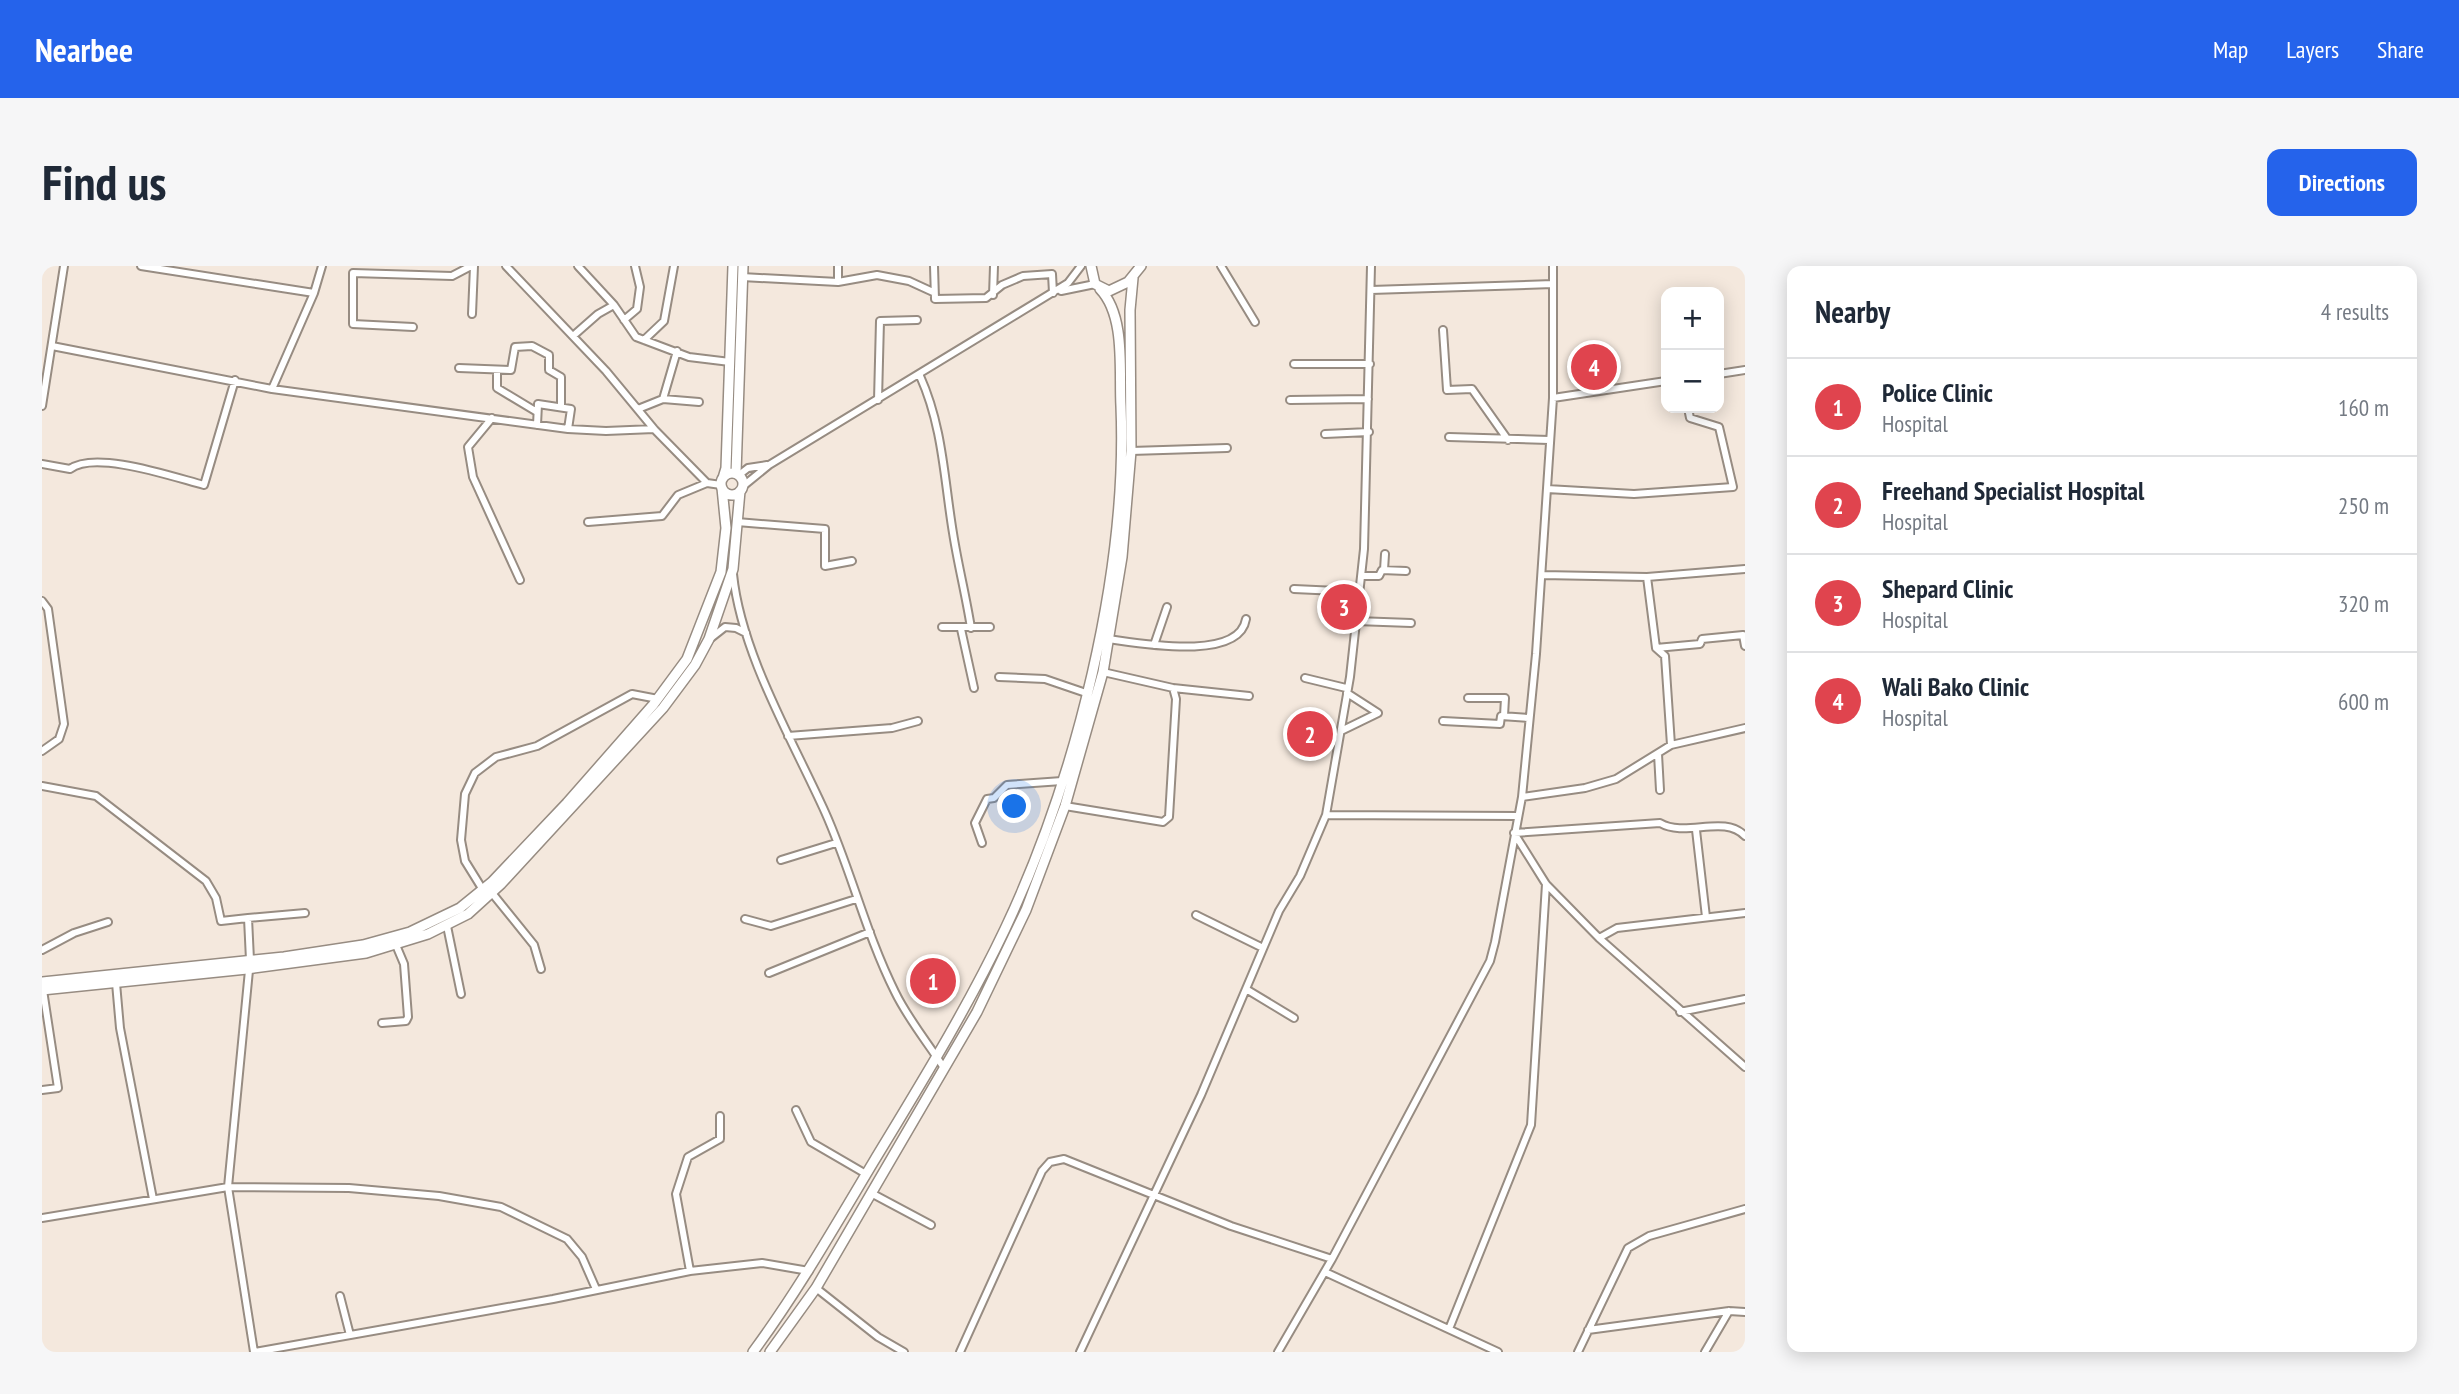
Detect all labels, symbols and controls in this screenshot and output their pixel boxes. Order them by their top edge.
text: Nearbee [35,28,133,71]
text: Map [2213,34,2248,65]
text: Layers [2286,34,2339,65]
text: Share [2377,34,2424,65]
button: Directions [2267,149,2417,216]
text: Find us [42,150,166,214]
map controls [1661,287,1724,413]
button: + [1661,287,1724,350]
text: Nearby [1815,292,1890,331]
text: 4 results [2321,297,2389,326]
pin: 4 [1571,341,1617,393]
button: − [1661,350,1724,413]
text: Police Clinic [1882,376,1993,409]
text: 1 [1833,393,1844,422]
text: 160 m [2338,393,2389,422]
text: Hospital [1882,409,1948,438]
text: Freehand Specialist Hospital [1882,474,2144,507]
text: 2 [1833,491,1844,520]
text: 250 m [2338,491,2389,520]
text: Hospital [1882,507,1948,536]
text: Shepard Clinic [1882,572,2013,605]
pin: 3 [1321,581,1367,633]
text: 3 [1833,589,1844,618]
text: 320 m [2338,589,2389,618]
text: Hospital [1882,605,1948,634]
text: Wali Bako Clinic [1882,670,2029,703]
text: 4 [1833,687,1844,716]
text: 600 m [2338,687,2389,716]
text: Hospital [1882,703,1948,732]
pin: 2 [1287,708,1333,760]
your location [997,789,1031,823]
pin: 1 [910,955,956,1007]

